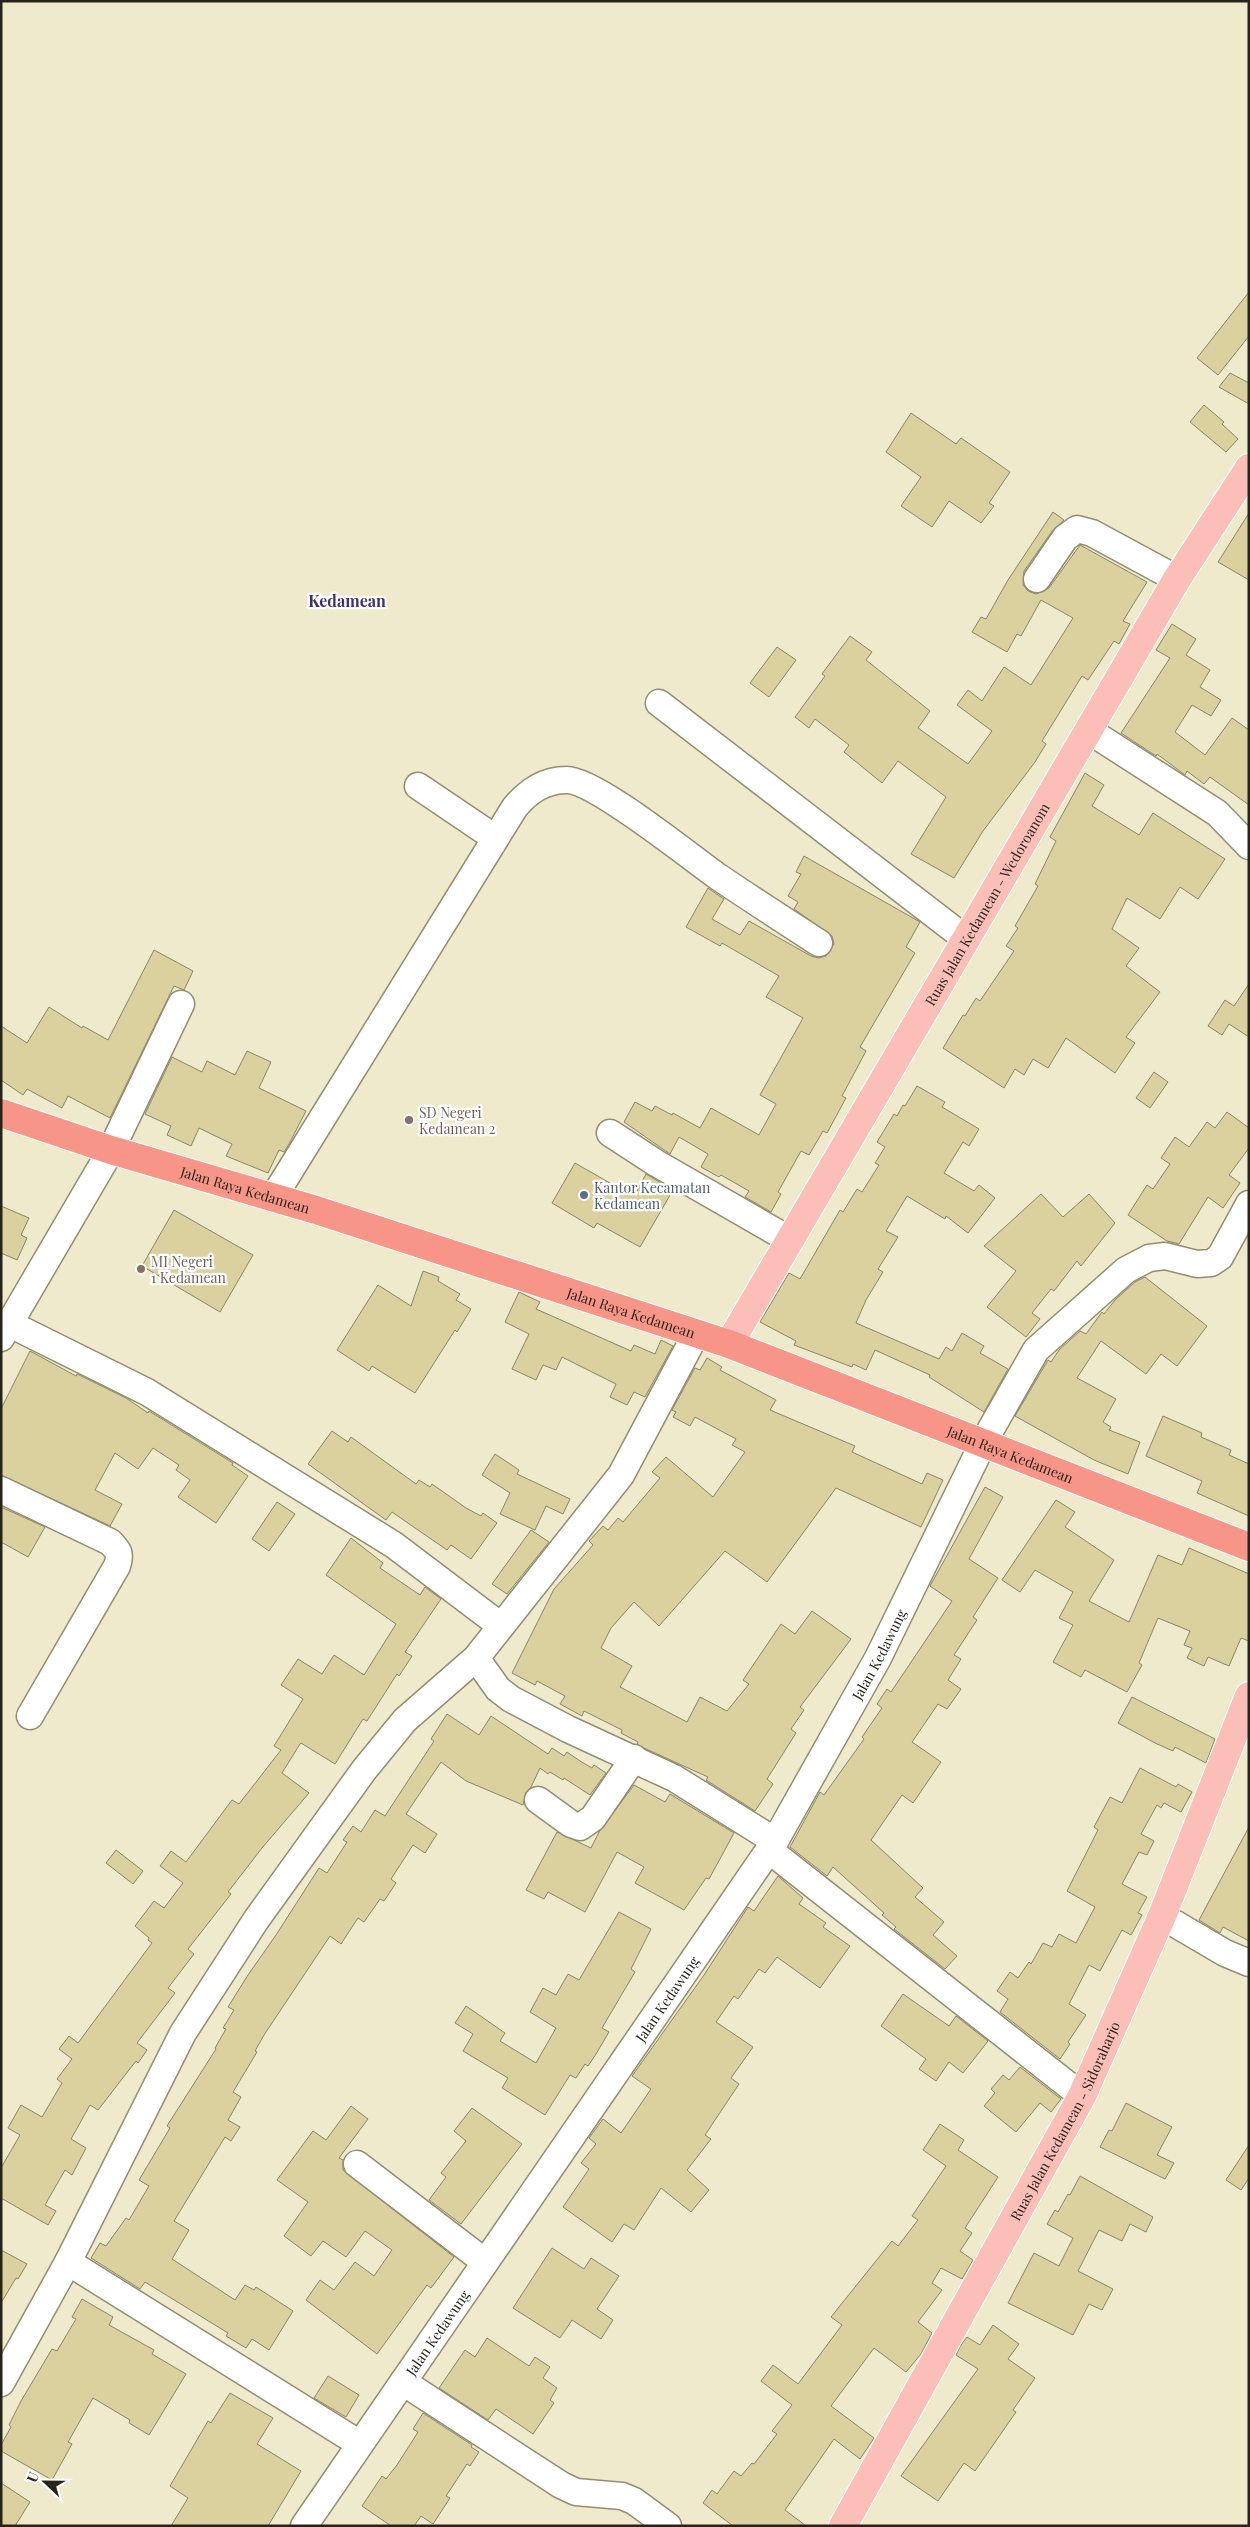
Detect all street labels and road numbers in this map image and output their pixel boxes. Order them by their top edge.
street label: Ruas Jalan Kedamean - Wedoroanom [920,799,1054,1009]
street label: Jalan Raya Kedamean [178,1161,313,1217]
street label: Jalan Raya Kedamean [564,1282,698,1342]
street label: Jalan Raya Kedamean [944,1420,1077,1487]
street label: Jalan Kedawung [847,1605,910,1704]
street label: Jalan Kedawung [630,1952,703,2046]
street label: Ruas Jalan Kedamean - Sidoraharjo [1005,2018,1124,2224]
street label: Jalan Kedawung [400,2285,474,2380]

